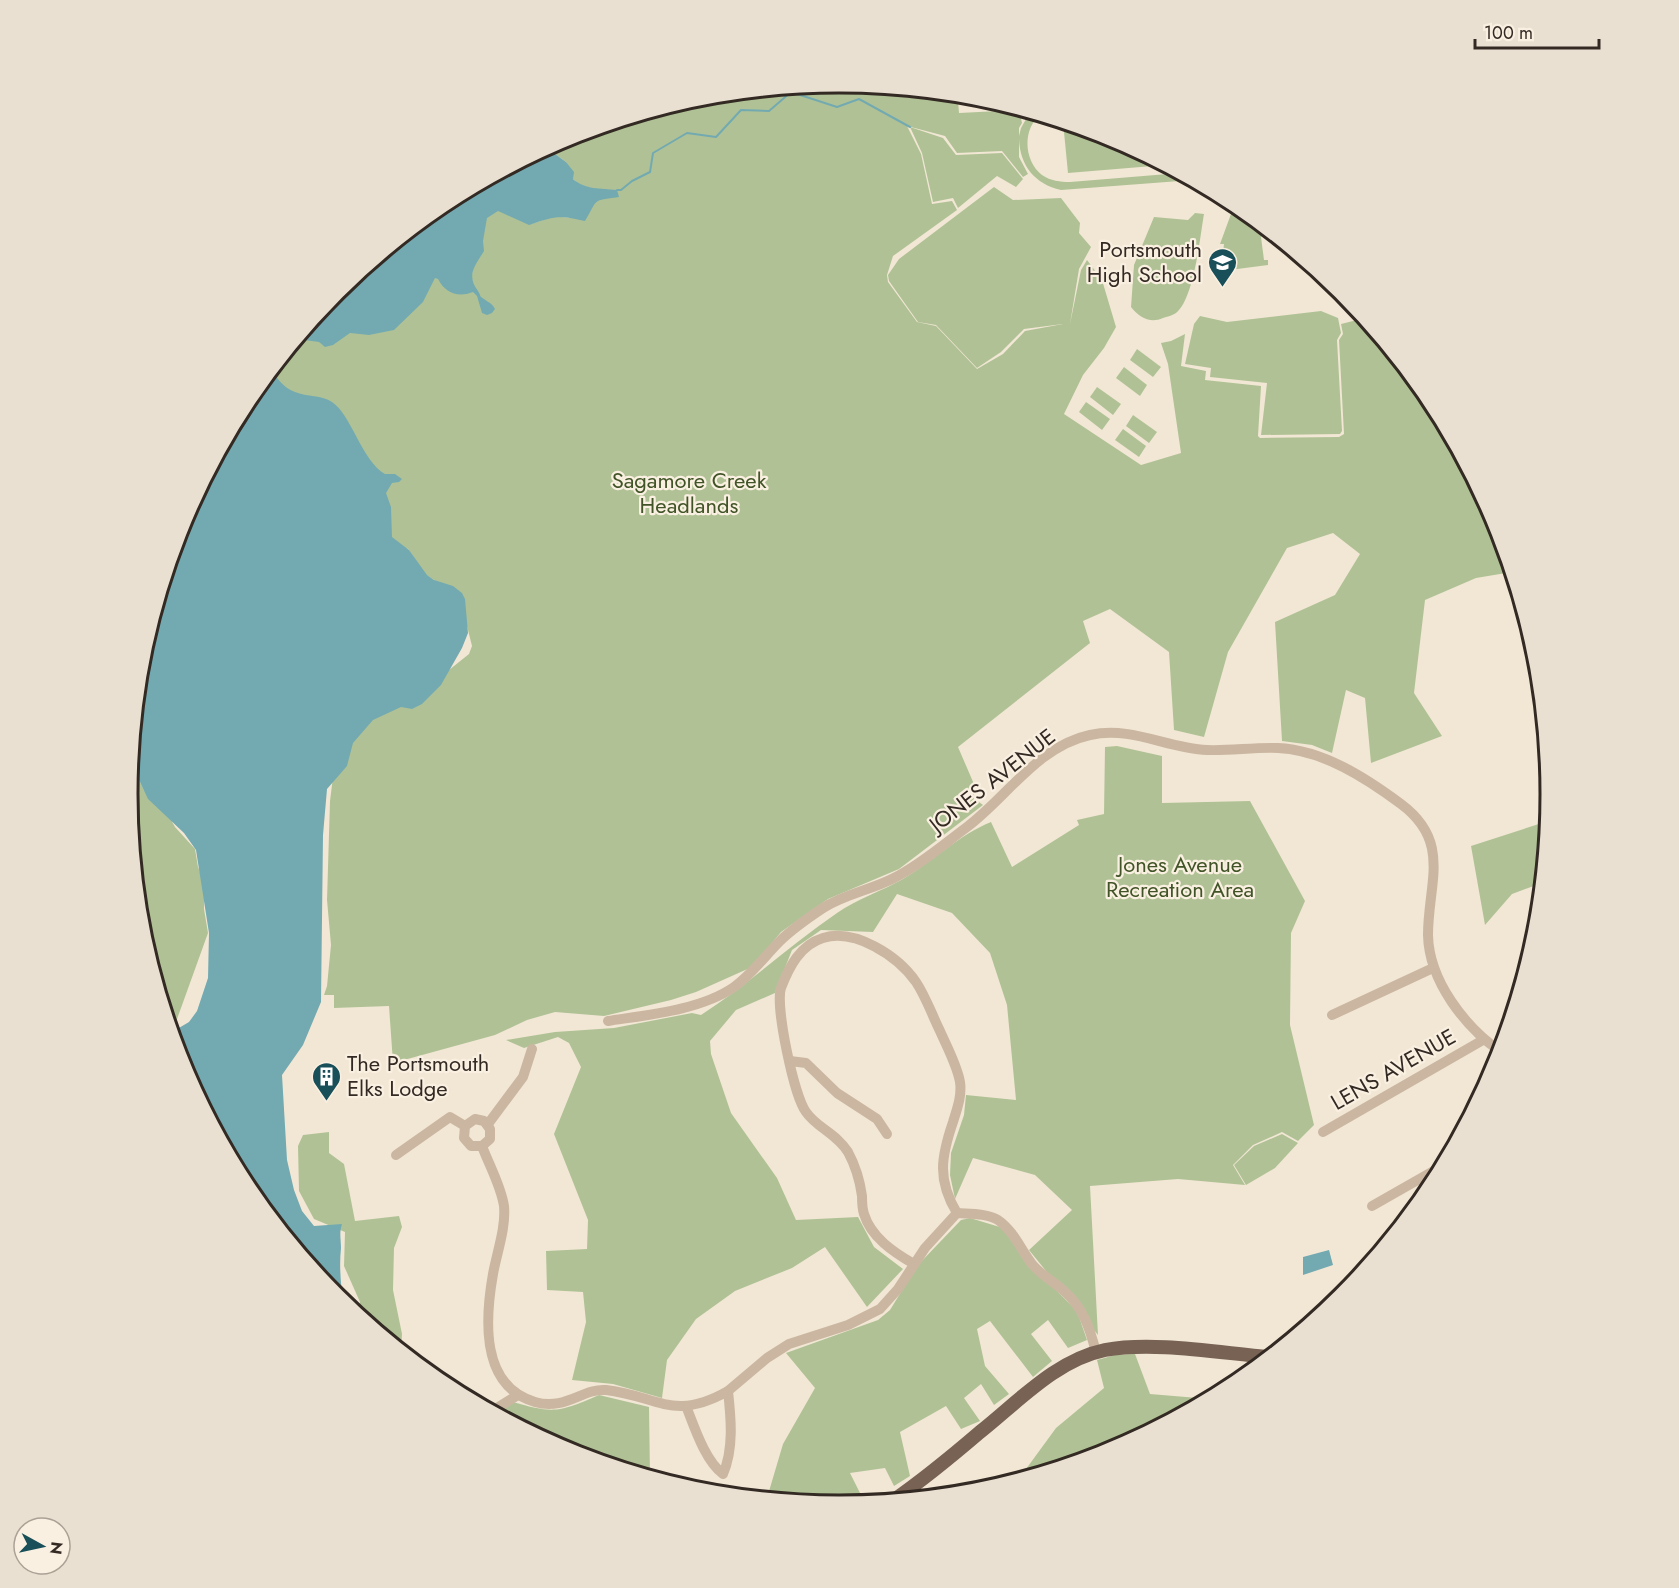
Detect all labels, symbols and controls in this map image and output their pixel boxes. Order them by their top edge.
scale bar [1475,12,1600,50]
text: 100 m [1484,20,1533,46]
place label: Portsmouth High School [1087,233,1202,290]
school or university icon: Portsmouth High School [1207,246,1239,288]
park label: Sagamore Creek Headlands [612,464,767,521]
street label: JONES AVENUE [920,720,1062,841]
park label: Jones Avenue Recreation Area [1106,848,1254,905]
street label: LENS AVENUE [1325,1020,1461,1118]
place label: The Portsmouth Elks Lodge [347,1047,489,1104]
building icon: The Portsmouth Elks Lodge [310,1060,342,1102]
north arrow [12,1516,72,1576]
text: N [44,1540,69,1556]

